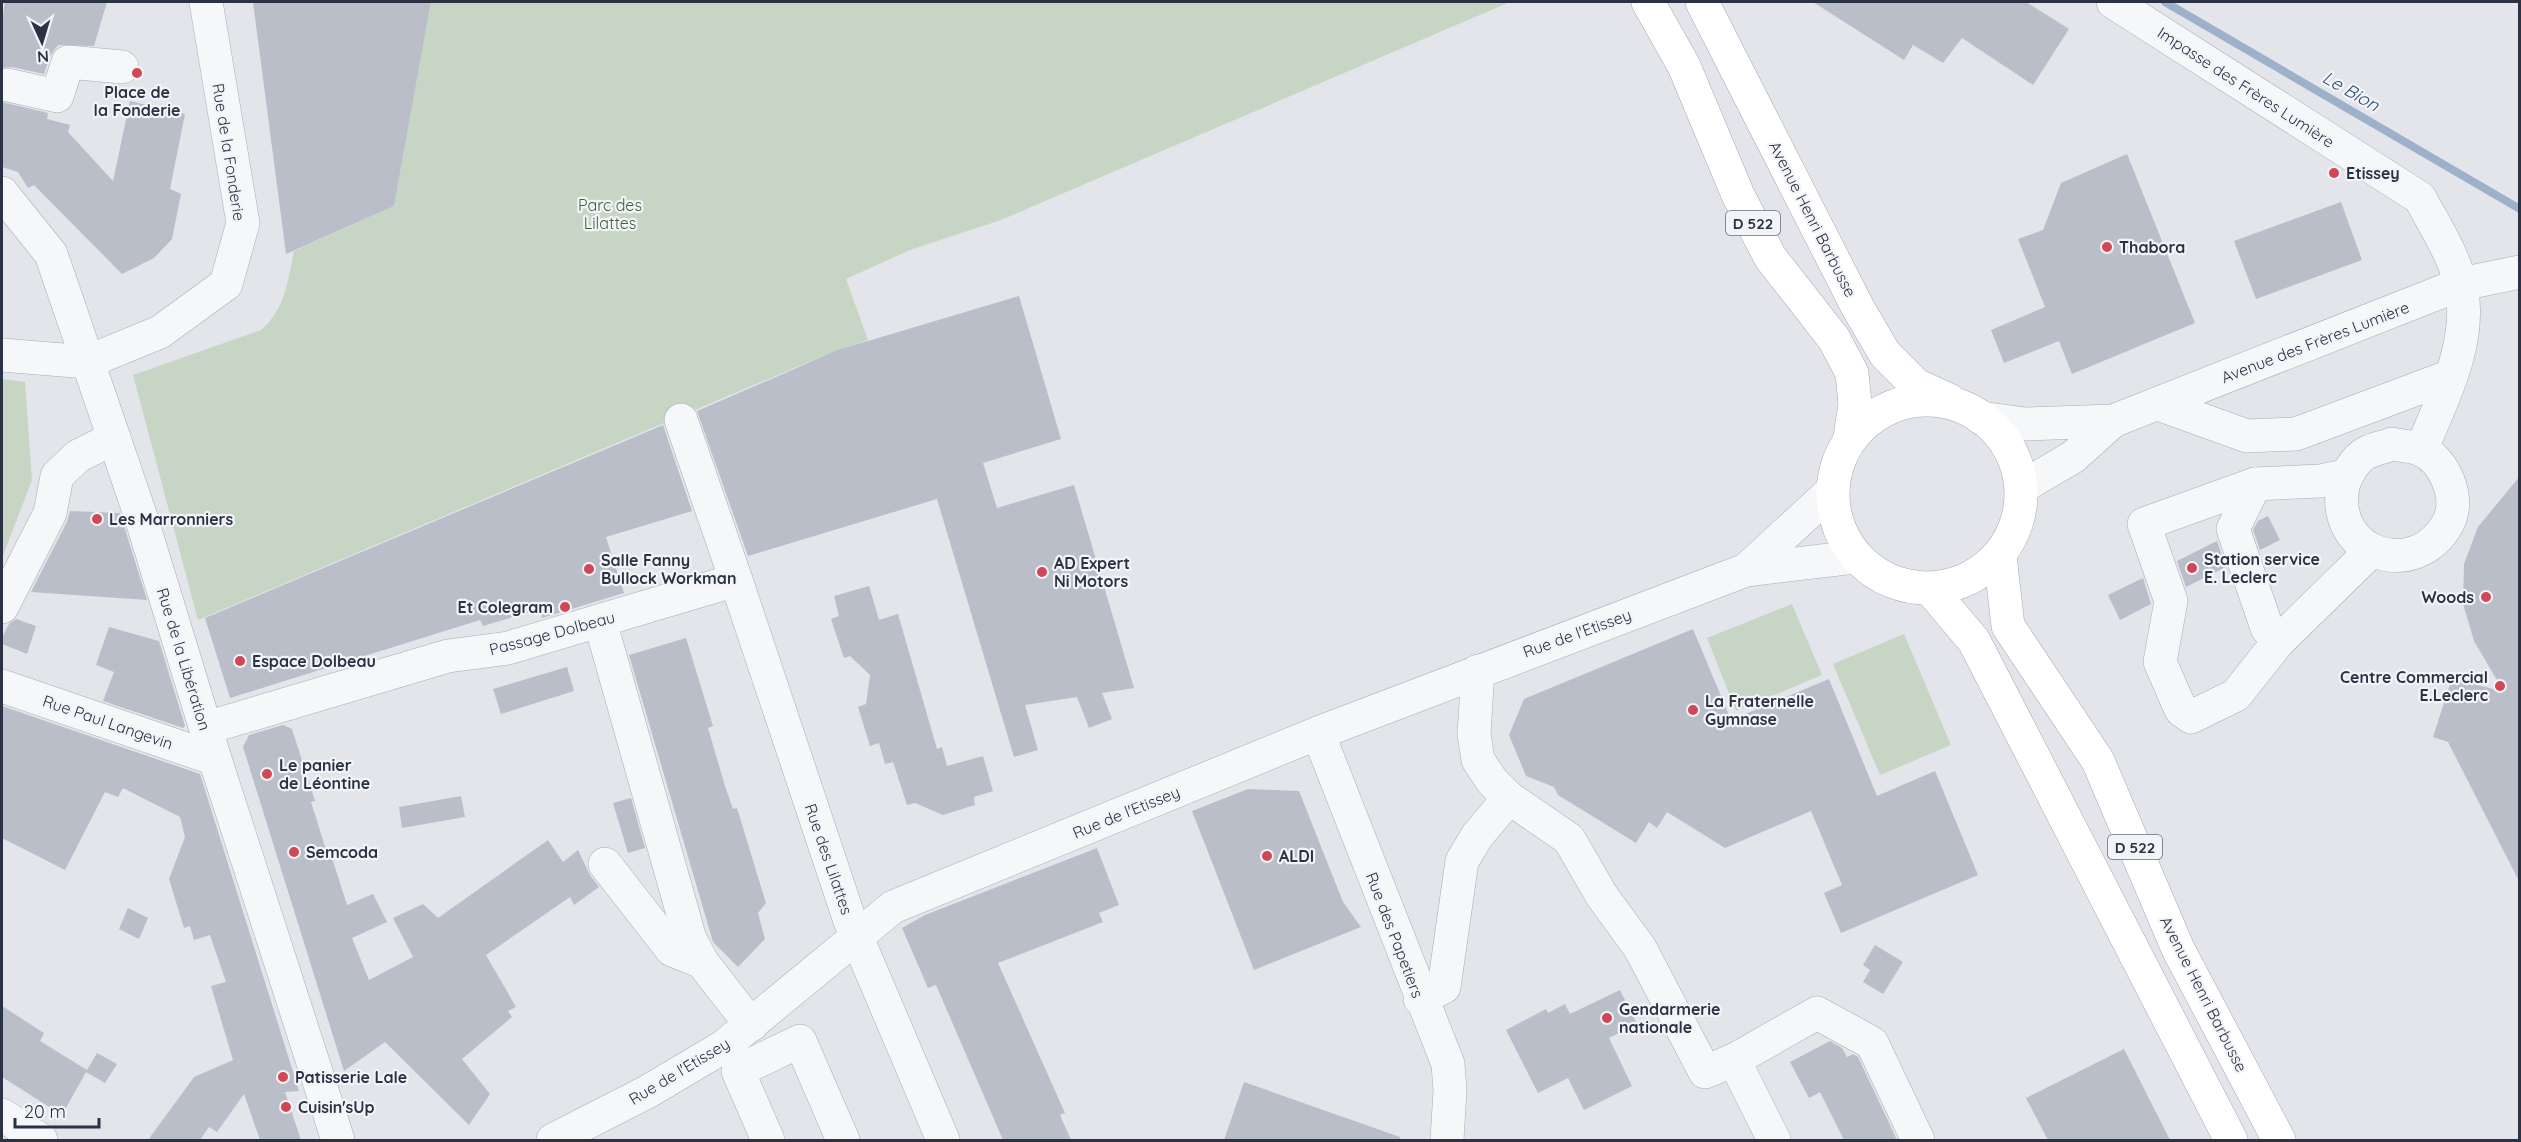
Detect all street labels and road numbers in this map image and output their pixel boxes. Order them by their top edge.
street label: Impasse des Frères Lumière [2154,22,2338,152]
street label: Rue de la Fonderie [208,82,250,222]
street label: Avenue Henri Barbusse [1765,138,1861,300]
road number: D 522 [1726,211,1780,235]
street label: Avenue des Frères Lumière [2218,297,2412,387]
street label: Rue de la Libération [153,585,215,733]
street label: Rue de l'Etissey [1520,604,1634,662]
street label: Passage Dolbeau [487,607,617,659]
street label: Rue Paul Langevin [40,690,176,754]
street label: Rue de l'Etissey [1069,781,1183,843]
street label: Rue des Lilattes [801,801,857,917]
road number: D 522 [2108,835,2162,859]
street label: Rue des Papetiers [1362,869,1428,1001]
street label: Avenue Henri Barbusse [2156,913,2252,1075]
street label: Rue de l'Etissey [625,1033,733,1109]

